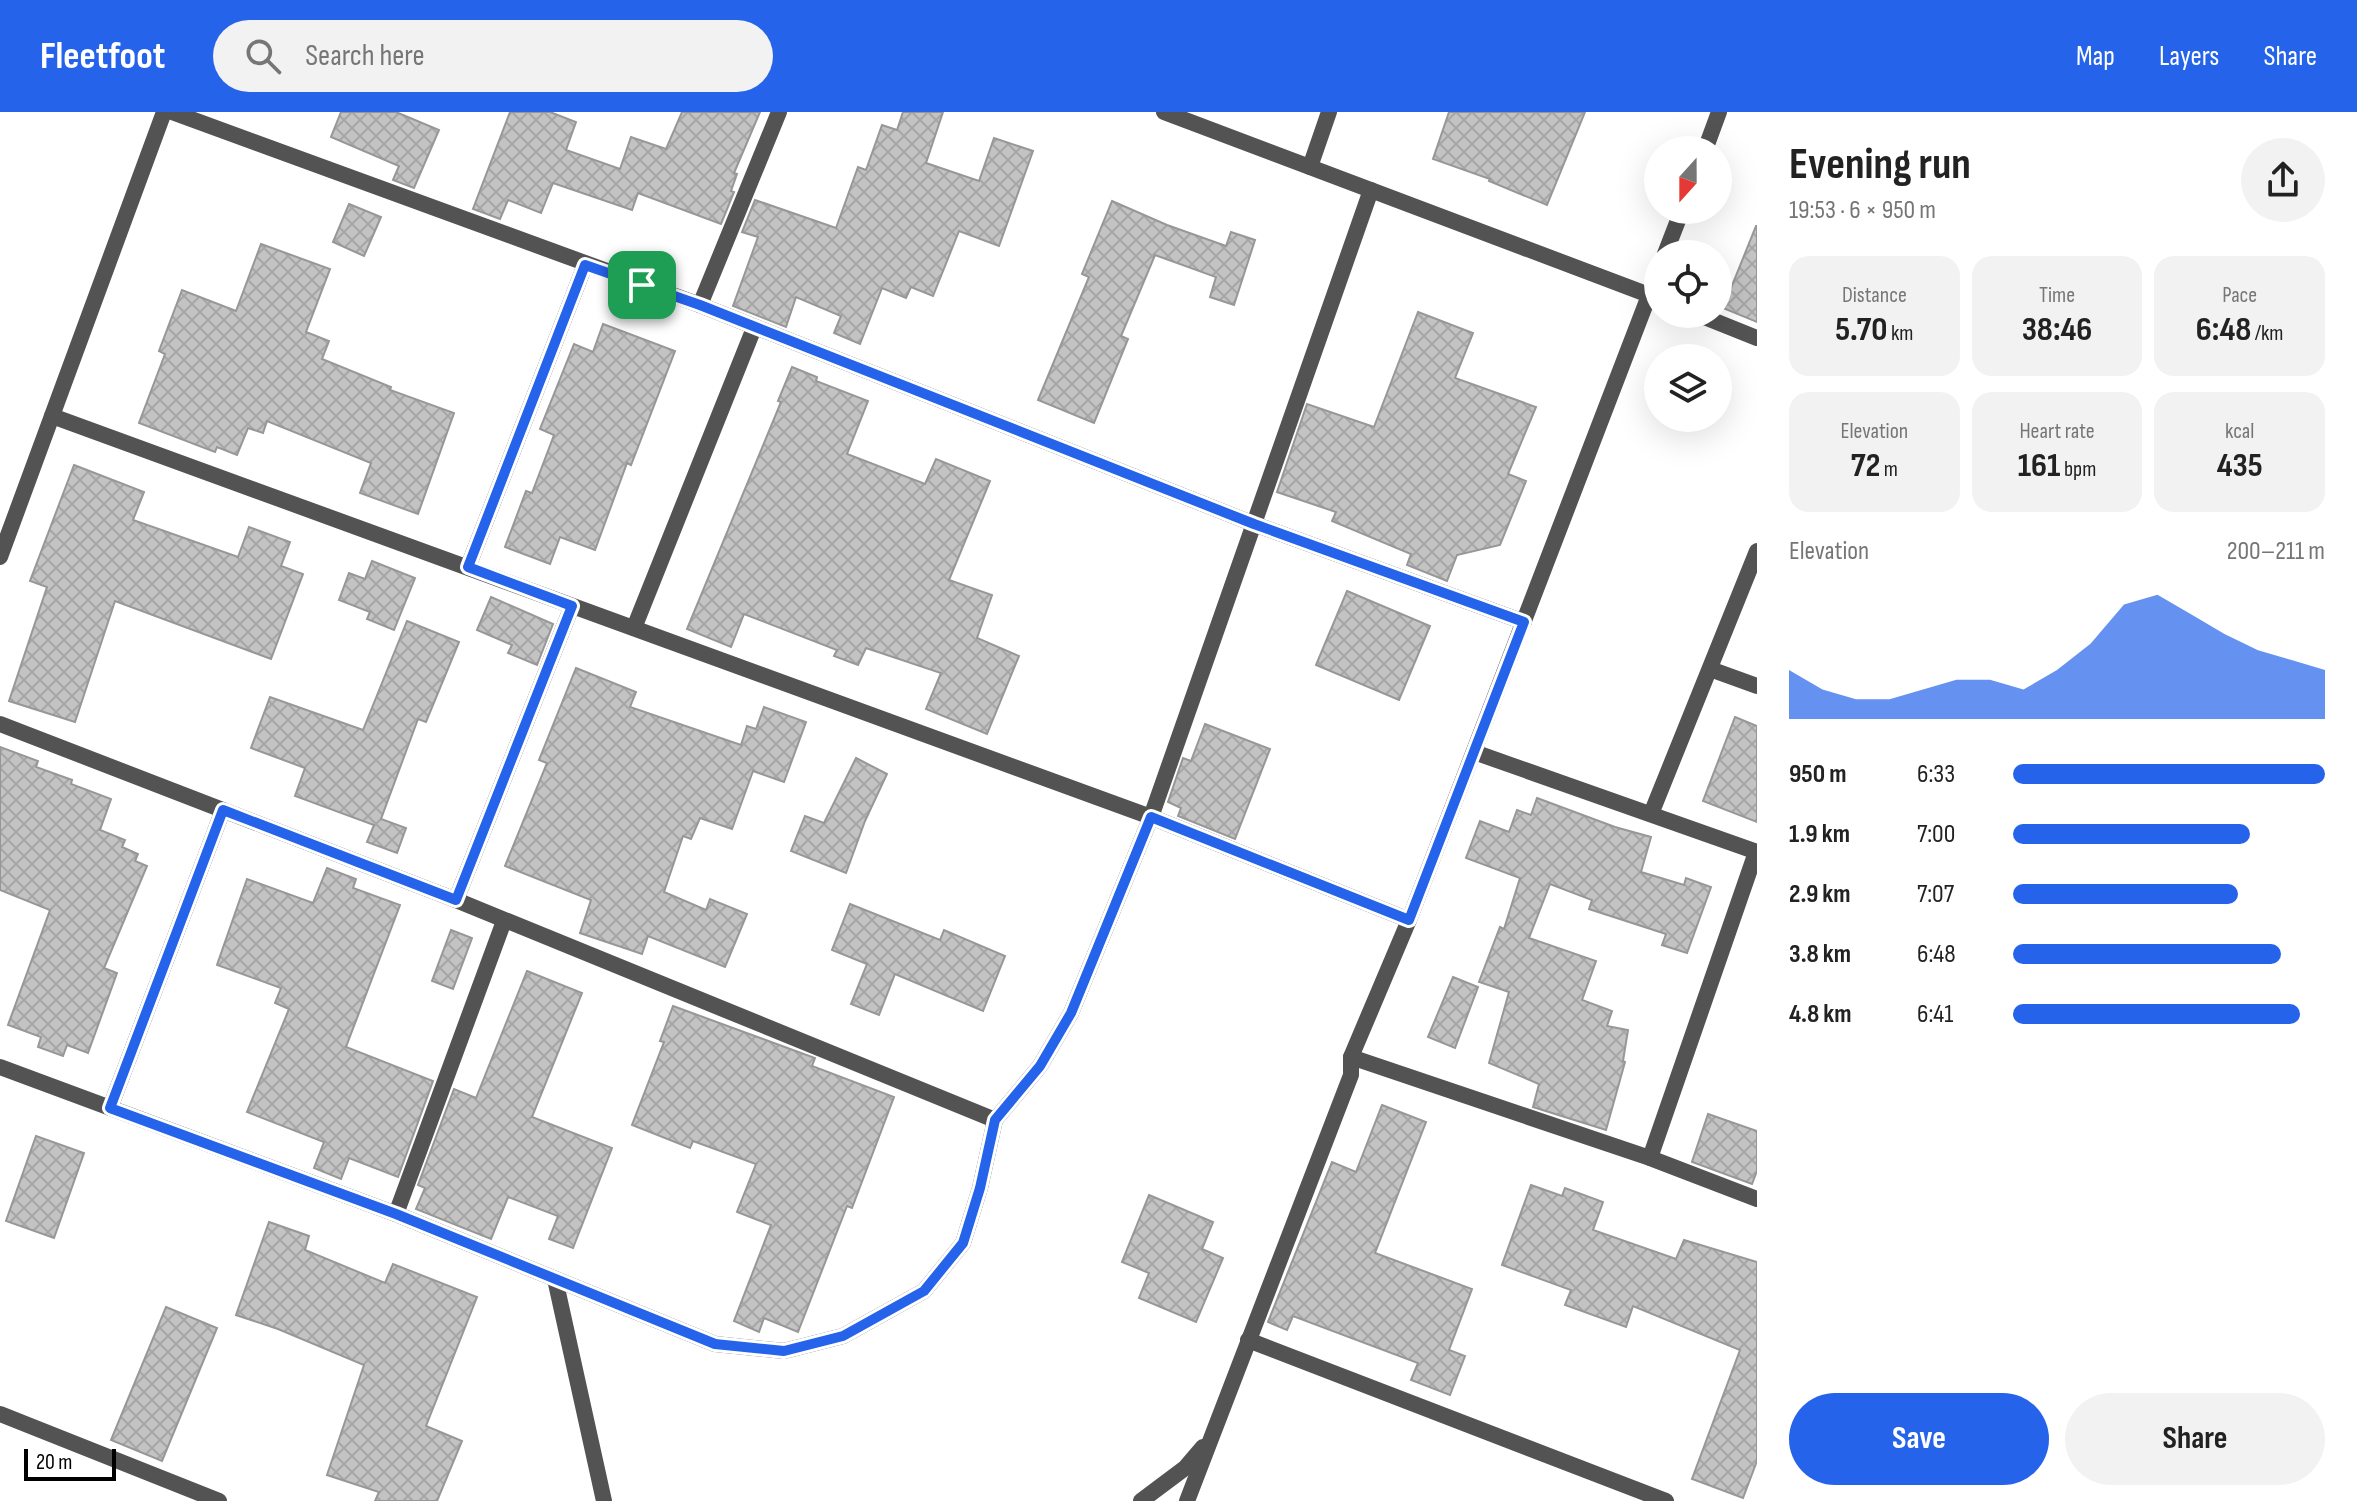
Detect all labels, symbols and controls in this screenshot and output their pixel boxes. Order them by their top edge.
search box [213,20,773,92]
text: Fleetfoot [40,34,165,79]
icon: search [241,34,285,78]
text: Search here [305,38,425,74]
text: Map [2076,40,2115,73]
text: Layers [2159,40,2219,73]
text: Share [2263,40,2317,73]
north arrow [1644,136,1732,224]
map controls [1644,136,1732,432]
text: Evening run [1789,138,1971,191]
button: share [2241,138,2325,222]
text: 19:53 · 6 × 950 m [1789,195,1936,226]
button: locate [1644,240,1732,328]
pin [608,251,676,319]
icon: arrive [620,263,664,307]
text: Distance [1842,282,1907,309]
text: Time [2039,282,2075,309]
text: Pace [2222,282,2257,309]
text: 5.70 [1835,309,1887,350]
text: 38:46 [2022,309,2092,350]
text: 6:48 [2196,309,2251,350]
text: km [1887,320,1913,347]
text: /km [2251,320,2283,347]
button: layers [1644,344,1732,432]
text: Elevation [1840,418,1908,445]
text: Heart rate [2019,418,2095,445]
text: kcal [2225,418,2254,445]
text: 72 [1851,445,1880,486]
text: 161 [2018,445,2060,486]
text: 435 [2217,445,2263,486]
text: m [1880,456,1898,483]
text: bpm [2060,456,2096,483]
text: Elevation [1789,536,1869,567]
text: 200–211 m [2227,536,2325,567]
text: 950 m [1789,759,1846,790]
text: 6:33 [1917,759,1955,790]
text: 1.9 km [1789,819,1850,850]
text: 7:00 [1917,819,1955,850]
text: 2.9 km [1789,879,1851,910]
text: 7:07 [1917,879,1954,910]
text: 3.8 km [1789,939,1851,970]
text: 6:48 [1917,939,1956,970]
text: 4.8 km [1789,999,1852,1030]
text: 6:41 [1917,999,1953,1030]
button: Save [1789,1393,2049,1485]
button: Share [2065,1393,2325,1485]
scale bar [24,1445,116,1481]
text: 20 m [36,1449,73,1476]

